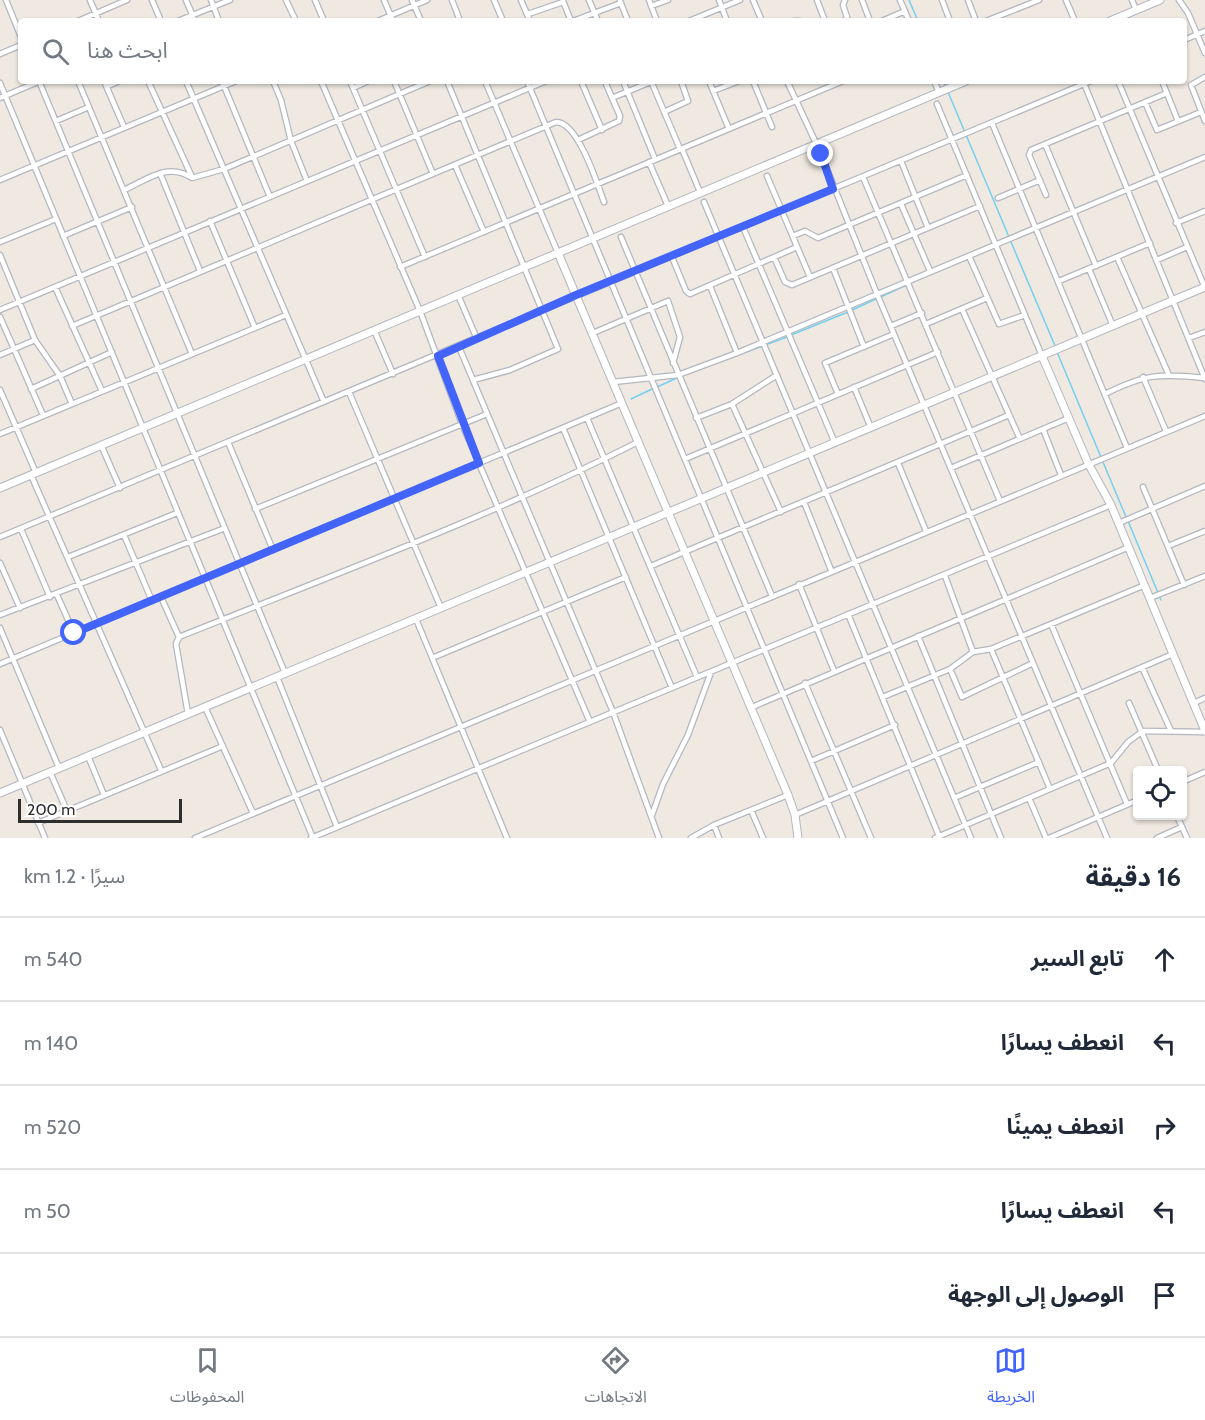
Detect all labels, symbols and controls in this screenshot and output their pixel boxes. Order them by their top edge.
search box [18,18,1187,84]
icon: search [39,35,72,68]
text: ابحث هنا [87,37,168,64]
route end [807,140,833,166]
route start [60,619,86,645]
map controls [1133,766,1187,820]
button: locate [1133,766,1187,820]
scale bar [18,796,182,824]
text: 200 m [27,800,75,819]
text: 16 دقيقة [1086,861,1181,893]
text: سيرًا · 1.2 km [24,864,125,888]
icon: ahead [1148,943,1181,976]
text: تابع السير [1031,945,1124,972]
text: 540 m [24,947,82,971]
icon: left [1148,1027,1181,1060]
text: انعطف يسارًا [1001,1029,1124,1056]
text: 140 m [24,1031,78,1055]
icon: right [1148,1111,1181,1144]
text: انعطف يمينًا [1007,1113,1124,1140]
text: 520 m [24,1115,81,1139]
icon: left [1148,1195,1181,1228]
text: انعطف يسارًا [1001,1197,1124,1224]
text: 50 m [24,1199,71,1223]
icon: arrive [1148,1279,1181,1312]
text: الوصول إلى الوجهة [948,1281,1124,1308]
tab: المحفوظات [170,1344,244,1414]
tab: الاتجاهات [584,1344,647,1414]
tab: الخريطة [987,1344,1035,1414]

